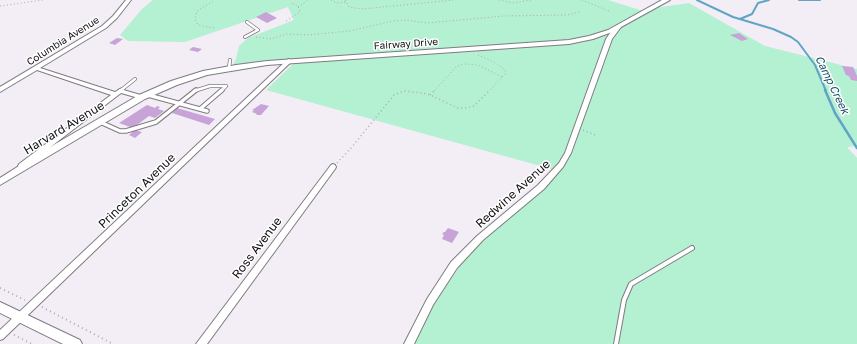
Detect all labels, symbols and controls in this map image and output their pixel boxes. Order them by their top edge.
street label: Columbia Avenue [25,14,101,68]
street label: Fairway Drive [373,36,439,52]
water label: Camp Creek [812,54,852,116]
street label: Harvard Avenue [21,98,107,158]
street label: Princeton Avenue [96,151,178,231]
street label: Redwine Avenue [473,157,553,231]
street label: Ross Avenue [229,214,285,282]

